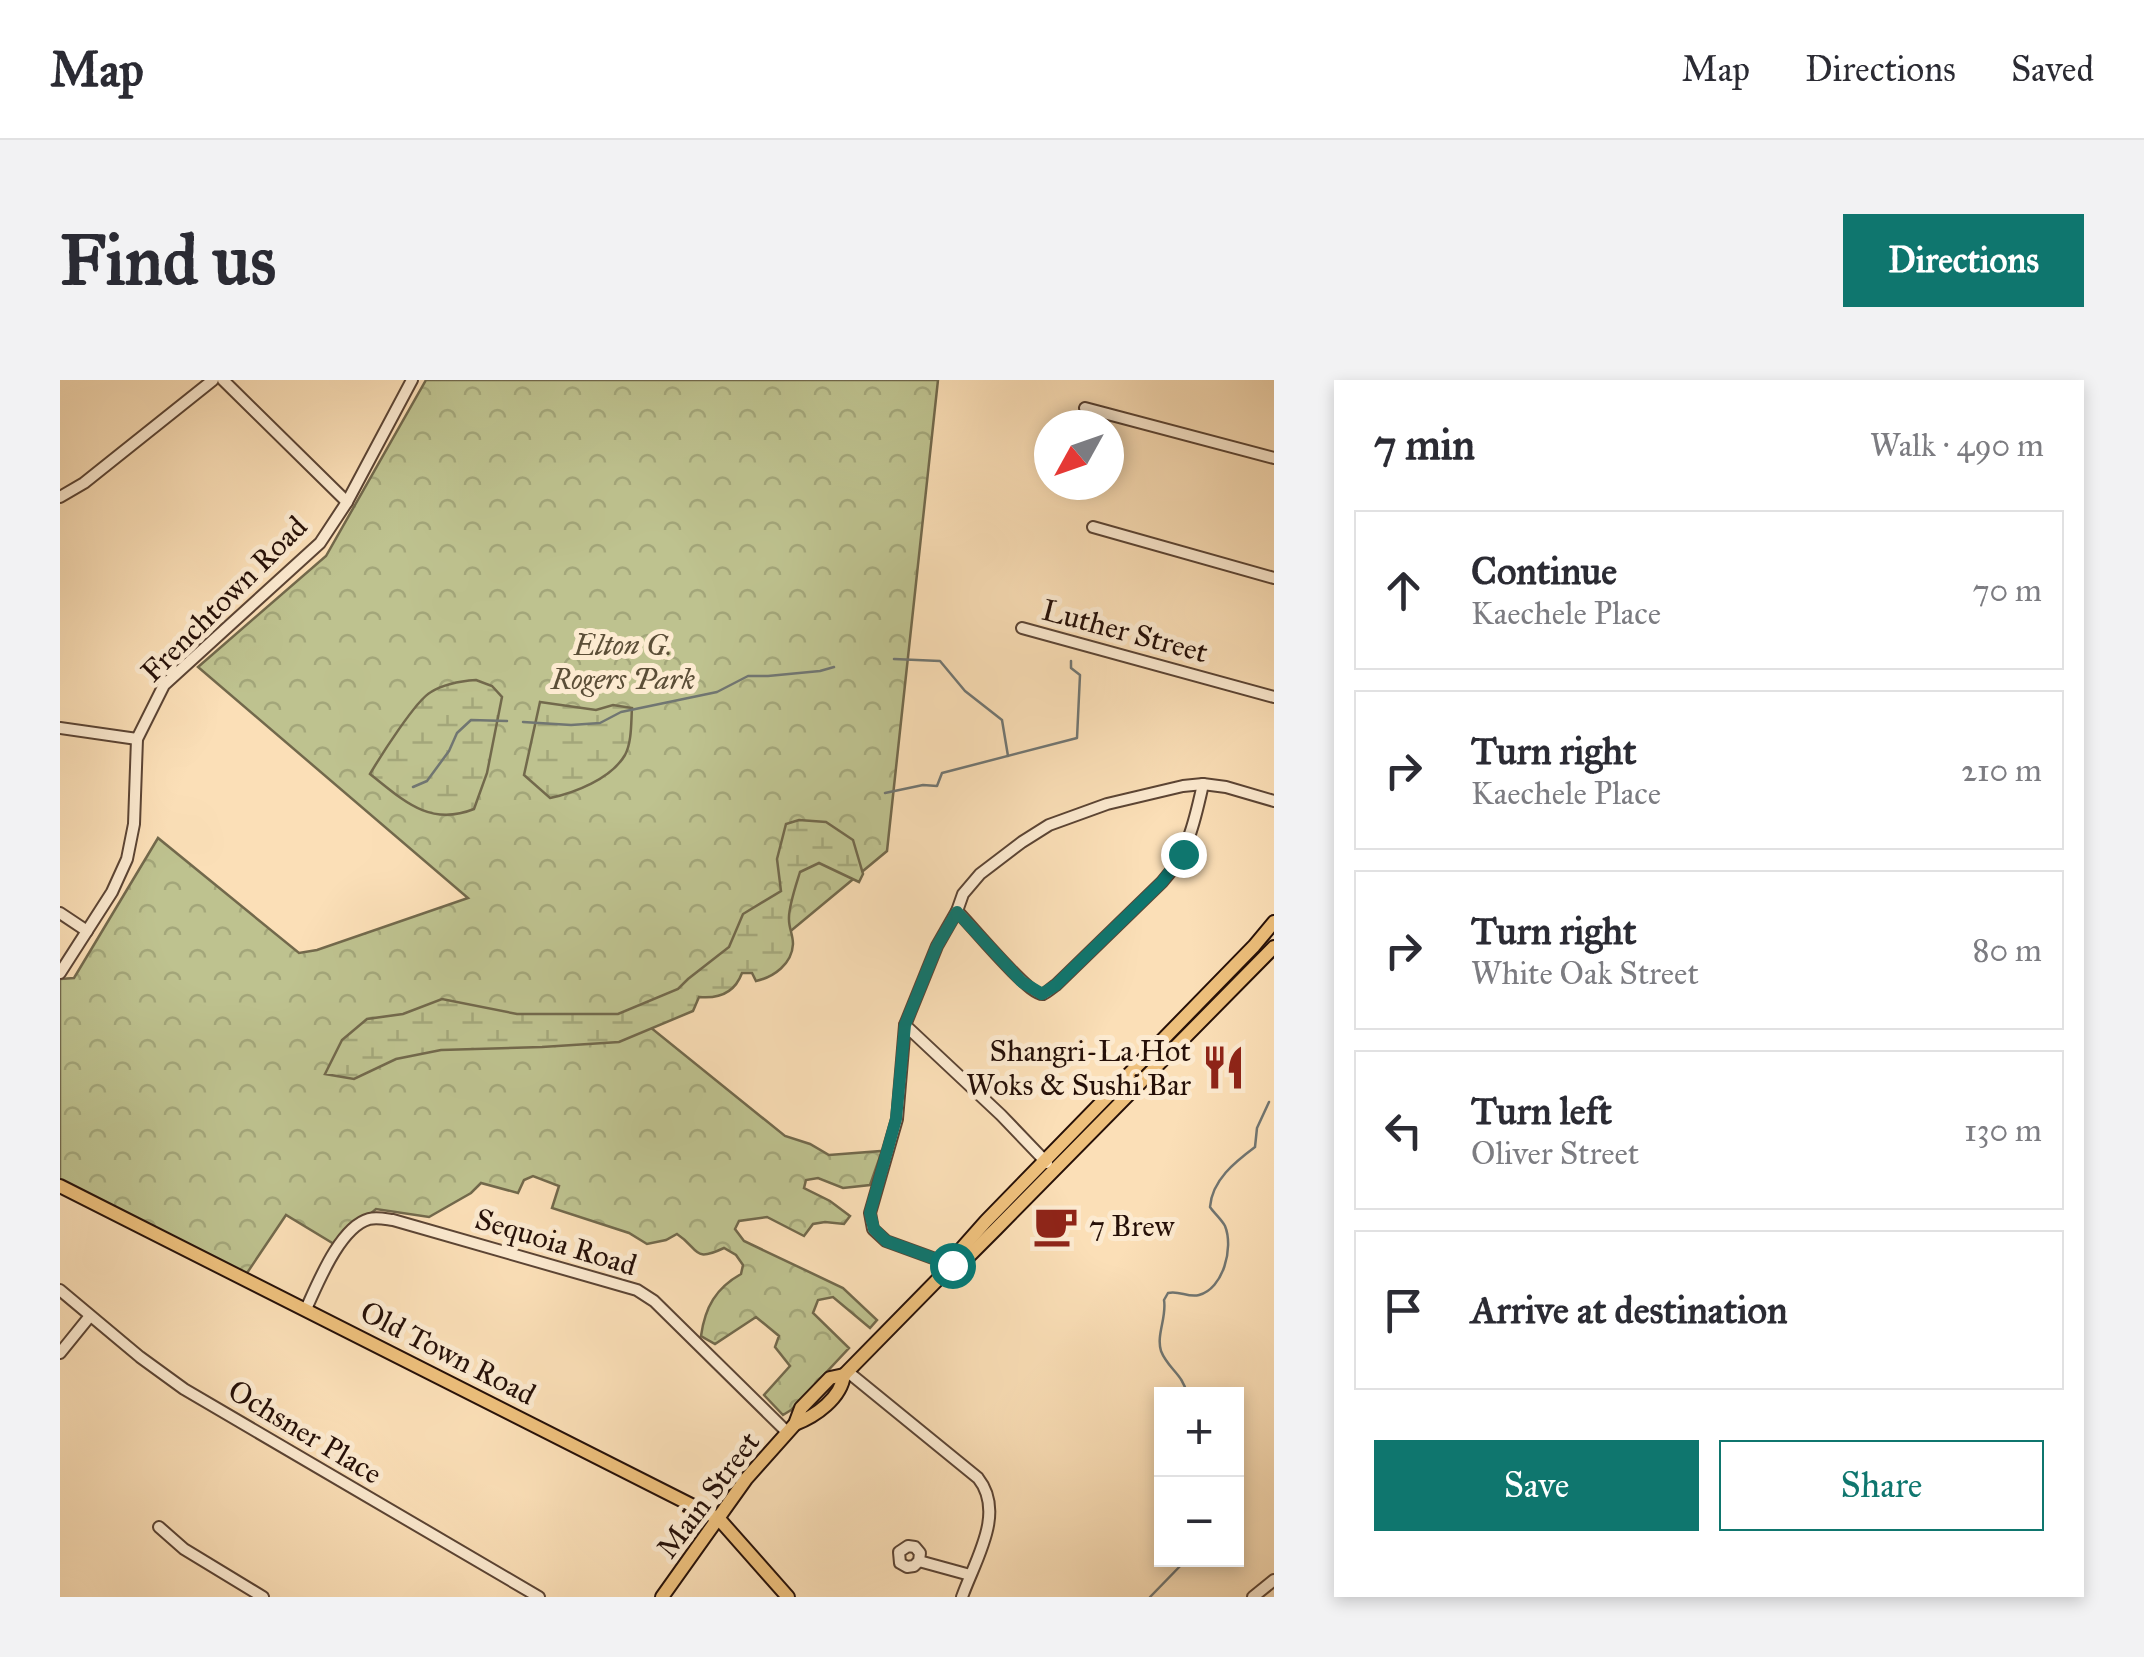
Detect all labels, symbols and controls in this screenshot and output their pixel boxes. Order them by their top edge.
text: Map [50,40,144,99]
text: Map [1682,48,1750,91]
text: Directions [1805,48,1956,91]
text: Saved [2011,48,2094,91]
button: Directions [1843,214,2084,307]
text: Find us [60,218,276,303]
north arrow [1034,410,1124,500]
text: 7 min [1374,419,1475,471]
text: Walk · 490 m [1870,426,2044,465]
street label: Frenchtown Road [134,509,314,689]
text: Continue [1471,548,1617,594]
icon: ahead [1376,563,1431,618]
text: 70 m [1973,571,2042,610]
street label: Luther Street [1038,592,1212,670]
text: Kaechele Place [1471,594,1661,633]
park label: Elton G. Rogers Park [550,627,695,697]
text: Turn right [1471,728,1637,774]
icon: right [1376,743,1431,798]
text: 210 m [1961,751,2042,790]
text: Kaechele Place [1471,774,1661,813]
route end [1161,832,1207,878]
text: Turn right [1471,908,1637,954]
icon: right [1376,923,1431,978]
text: 80 m [1973,931,2042,970]
text: White Oak Street [1471,954,1699,993]
place label: Shangri-La Hot Woks & Sushi Bar [966,1033,1192,1103]
restaurant icon: Shangri-La Hot Woks & Sushi Bar [1200,1044,1248,1092]
text: Turn left [1471,1088,1612,1134]
icon: left [1376,1103,1431,1158]
text: 130 m [1964,1111,2042,1150]
text: Oliver Street [1471,1134,1639,1173]
street label: Sequoia Road [471,1200,641,1284]
cafe icon: 7 Brew [1032,1202,1080,1250]
place label: 7 Brew [1089,1208,1176,1244]
route start [930,1243,976,1289]
icon: arrive [1376,1283,1431,1338]
text: Arrive at destination [1471,1287,1788,1333]
street label: Old Town Road [354,1293,542,1413]
street label: Ochsner Place [222,1372,388,1492]
map controls [1154,1387,1244,1567]
button: + [1154,1387,1244,1477]
street label: Main Street [649,1424,767,1565]
button: Save [1374,1440,1699,1531]
button: Share [1719,1440,2044,1531]
button: − [1154,1477,1244,1567]

